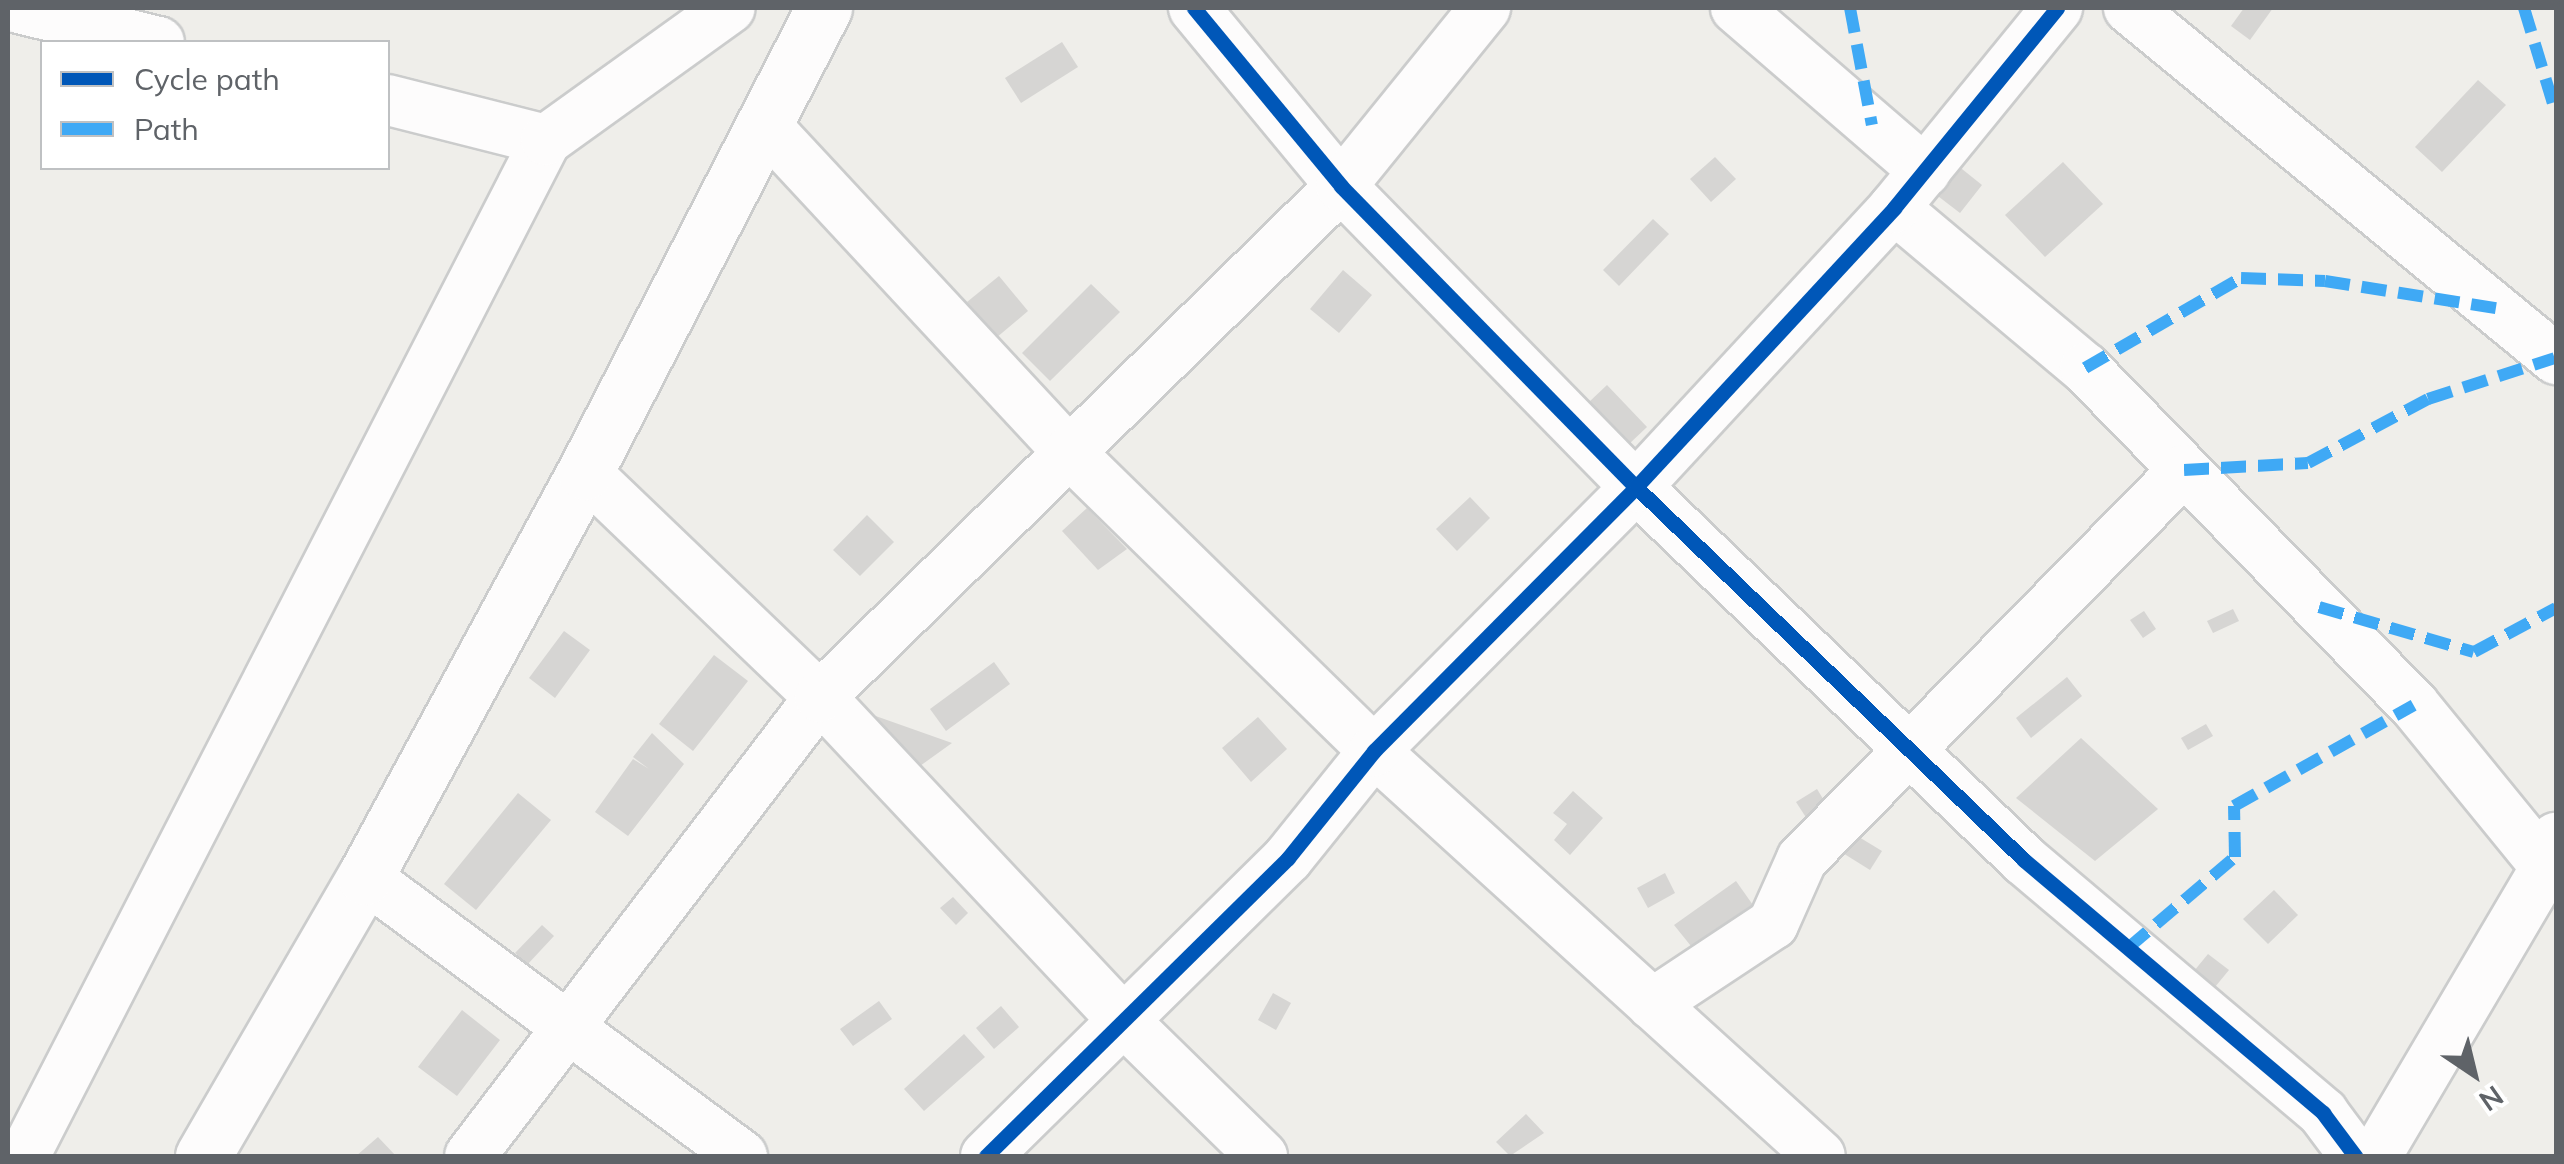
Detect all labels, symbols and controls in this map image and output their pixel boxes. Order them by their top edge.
legend [40,40,390,170]
text: Cycle path [134,60,280,98]
text: Path [134,110,199,148]
north arrow [2424,1024,2524,1124]
text: N [2473,1079,2510,1119]

